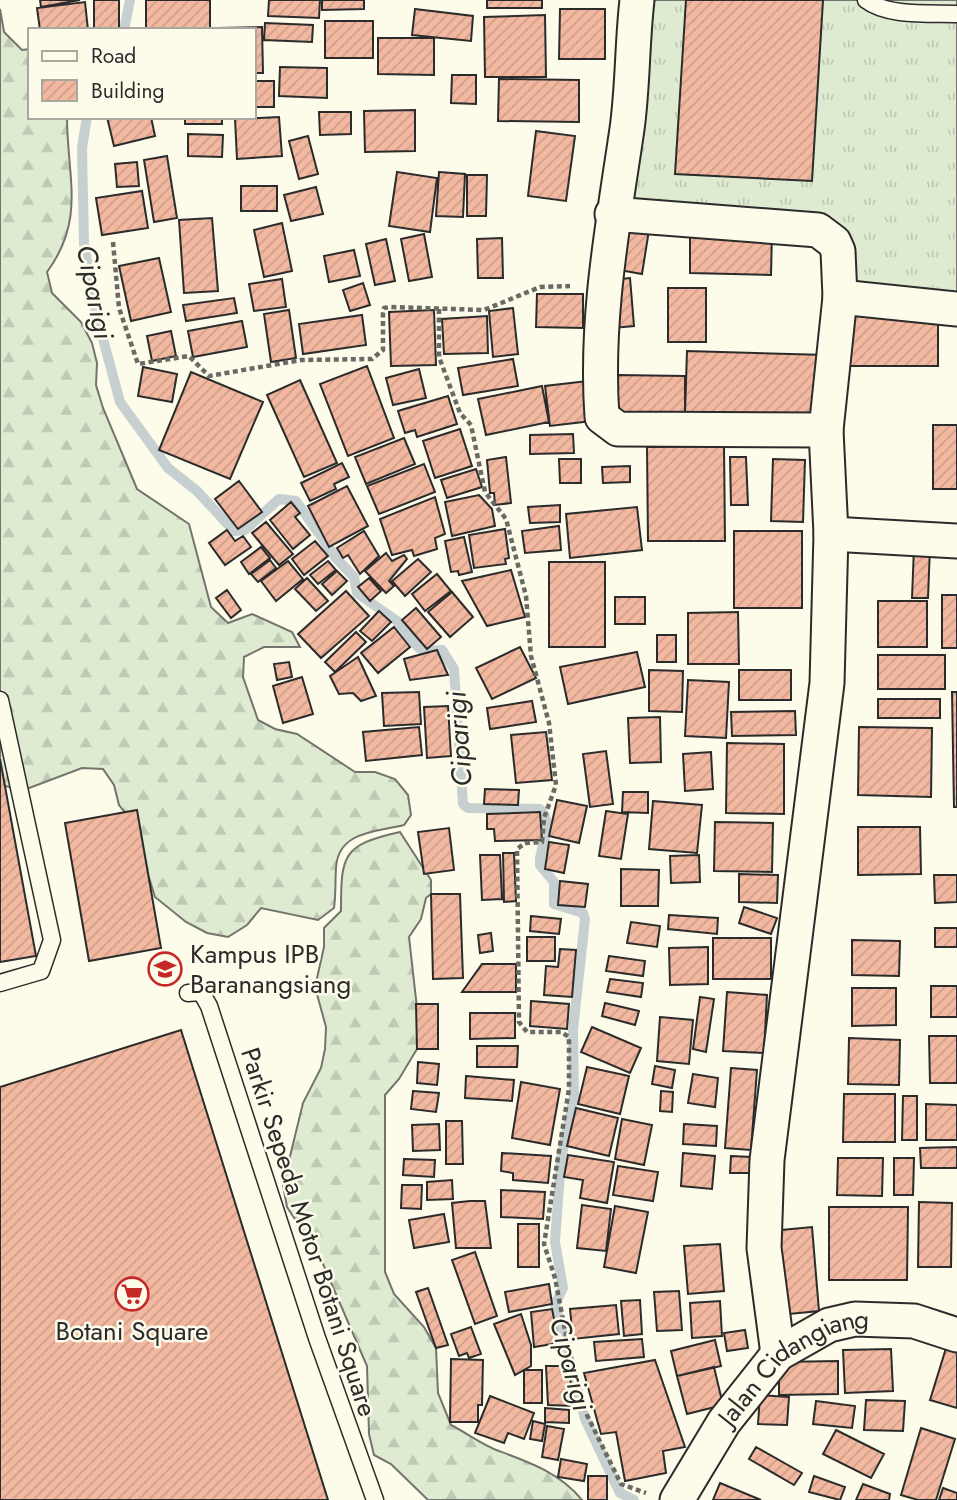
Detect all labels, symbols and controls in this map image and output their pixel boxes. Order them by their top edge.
legend [28,28,256,119]
text: Road [91,41,136,71]
text: Building [91,76,164,106]
water label: Ciparigi [66,241,124,344]
water label: Ciparigi [435,689,483,788]
place label: Kampus IPB Baranangsiang [190,935,351,1003]
school or university icon: Kampus IPB Baranangsiang [146,950,184,988]
street label: Parkir Sepeda Motor Botani Square [231,1043,387,1421]
supermarket icon: Botani Square [113,1275,151,1313]
street label: Jalan Cidangiang [707,1300,870,1437]
place label: Botani Square [56,1312,208,1350]
water label: Ciparigi [539,1313,603,1416]

